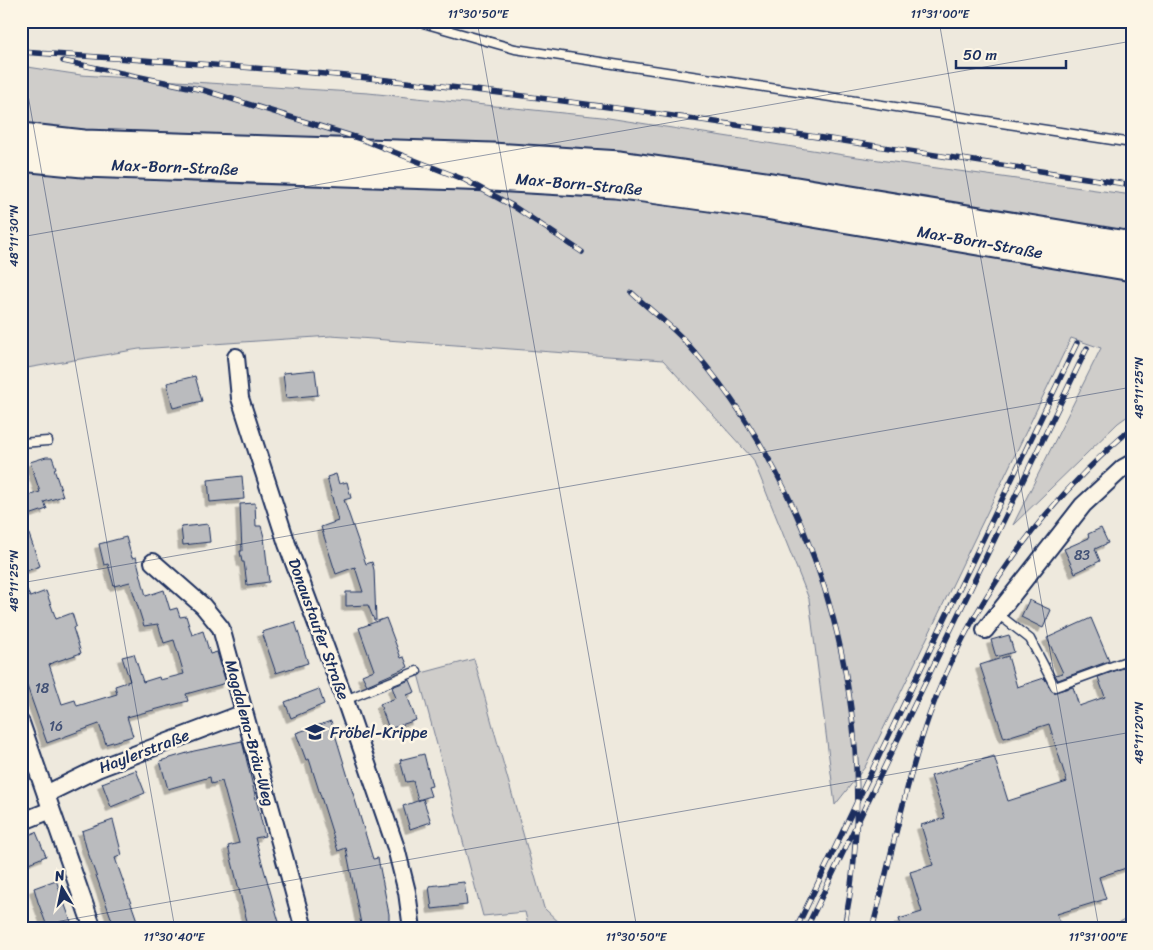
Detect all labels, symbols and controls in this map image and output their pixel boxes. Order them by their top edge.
text: 11°30'50"E [448,3,510,25]
text: 11°31'00"E [911,3,971,25]
scale bar [956,38,1066,70]
text: 50 m [963,42,998,68]
street label: Max-Born-Straße [111,150,239,184]
street label: Max-Born-Straße [514,164,644,204]
text: 48°11'30"N [3,204,25,267]
street label: Max-Born-Straße [915,217,1045,267]
text: 48°11'25"N [1128,356,1150,419]
house number: 83 [1074,543,1090,568]
text: 48°11'25"N [3,549,25,612]
street label: Donaustaufer Straße [280,554,358,704]
street label: Magdalena-Bräu-Weg [216,656,284,810]
house number: 18 [35,676,50,701]
text: 48°11'20"N [1128,701,1150,764]
house number: 16 [49,714,63,739]
place label: Fröbel-Krippe [330,718,428,747]
street label: Haylerstraße [94,720,194,782]
school or university icon: Fröbel-Krippe [304,721,326,743]
north arrow [38,862,88,912]
text: N [52,862,67,889]
text: 11°30'40"E [144,926,206,948]
text: 11°30'50"E [606,926,668,948]
text: 11°31'00"E [1069,926,1129,948]

